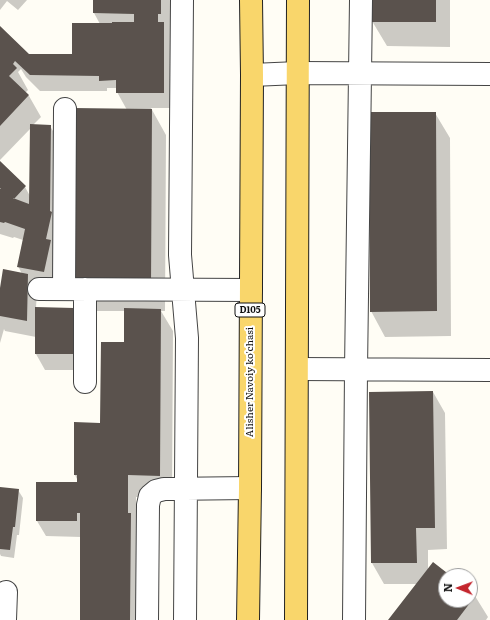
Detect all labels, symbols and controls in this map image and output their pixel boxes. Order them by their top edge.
road number: D105 [235,303,265,317]
street label: Alisher Navoiy ko'chasi [244,327,256,437]
north arrow [438,568,478,608]
text: N [439,583,455,593]

